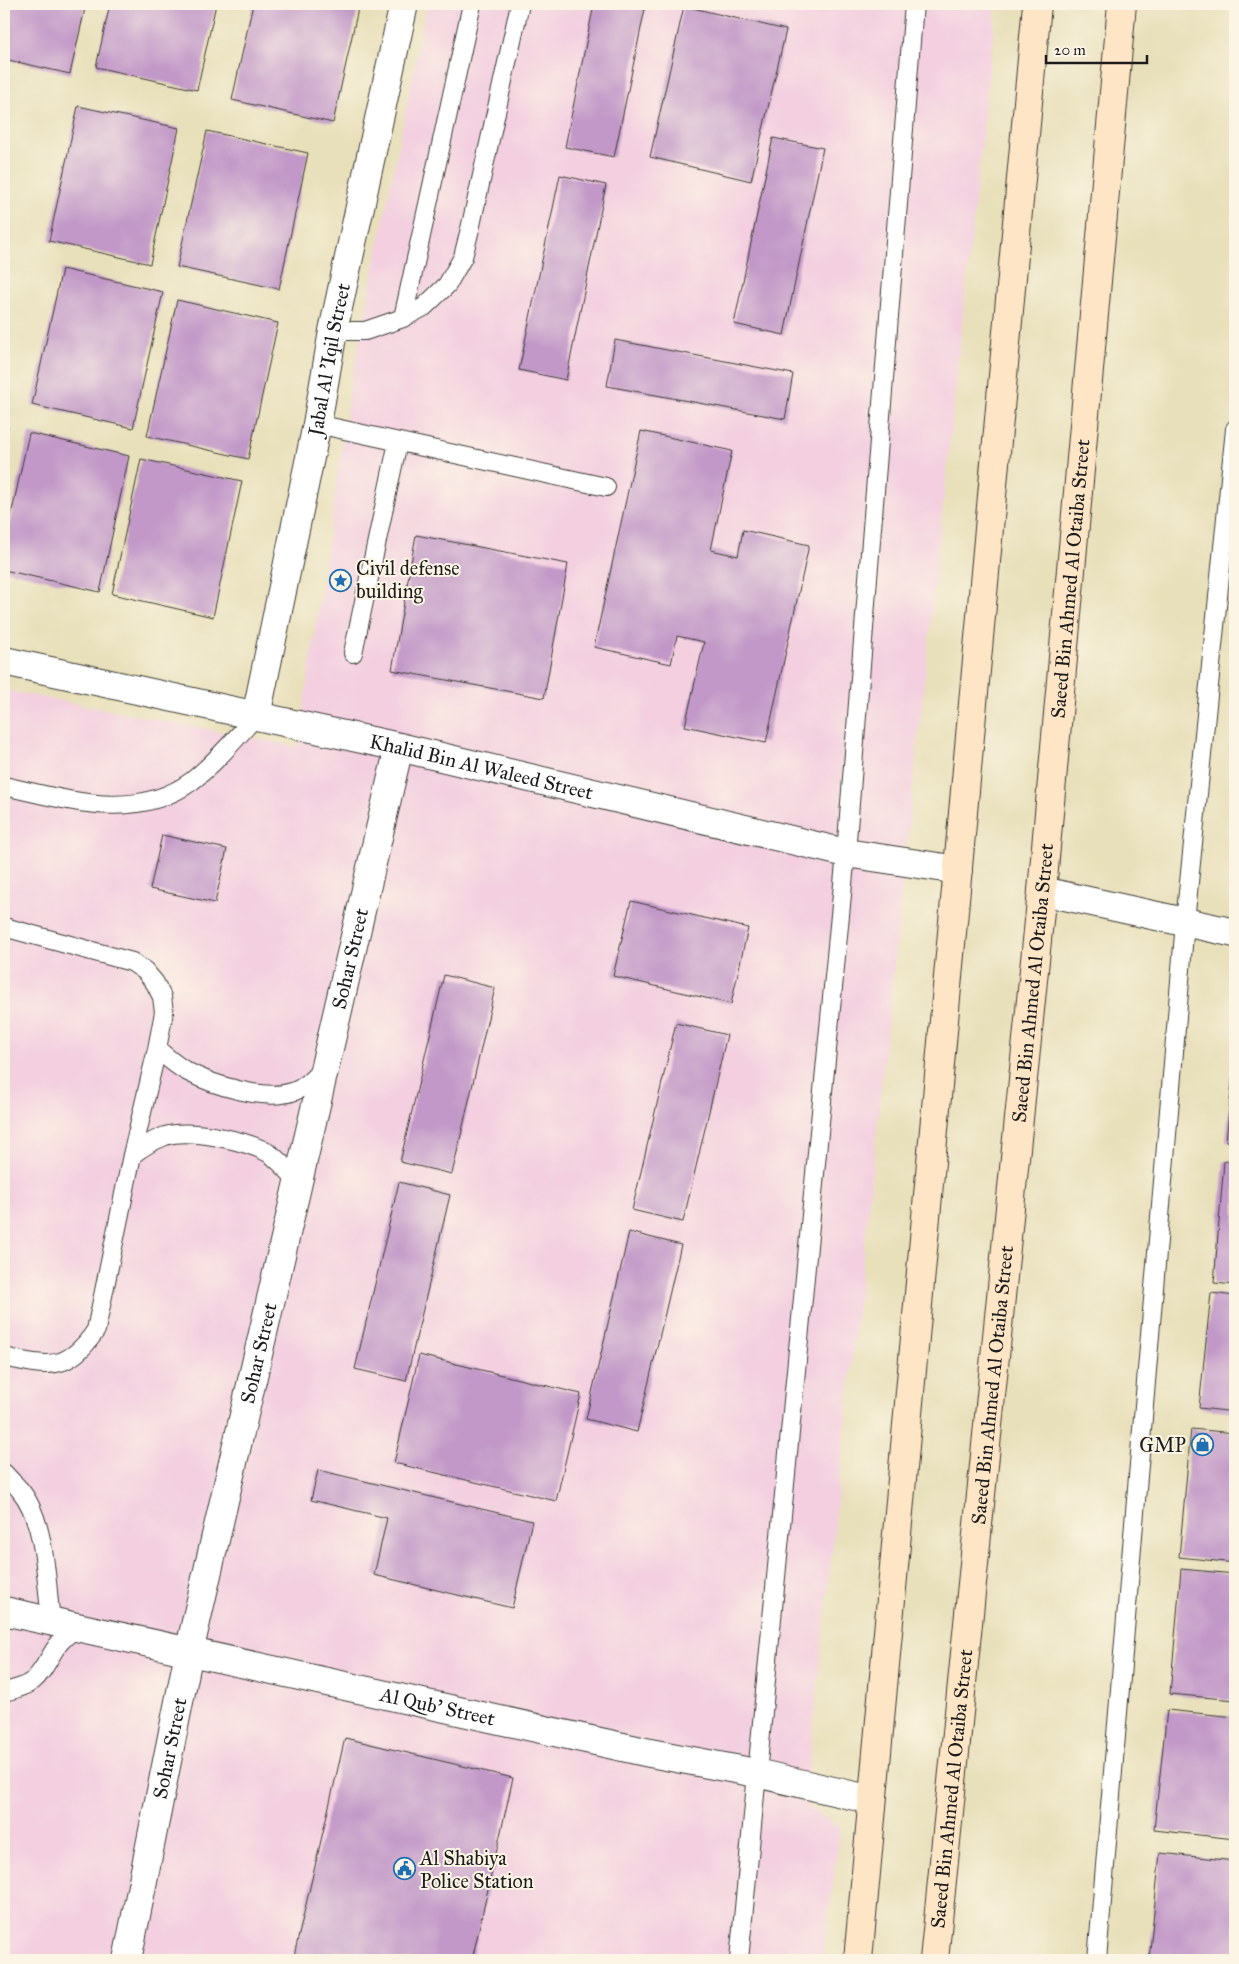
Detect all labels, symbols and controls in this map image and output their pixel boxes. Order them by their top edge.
scale bar [1046,32,1148,64]
text: 20 m [1054,41,1086,59]
street label: Jabal Al 'Iqil Street [302,281,355,440]
street label: Saeed Bin Ahmed Al Otaiba Street [1046,438,1095,719]
place label: Civil defense building [356,556,460,604]
place icon: Civil defense building [328,568,352,592]
street label: Khalid Bin Al Waleed Street [368,729,595,805]
street label: Saeed Bin Ahmed Al Otaiba Street [1007,842,1058,1124]
street label: Sohar Street [327,906,373,1011]
street label: Saeed Bin Ahmed Al Otaiba Street [966,1244,1018,1526]
street label: Sohar Street [235,1300,282,1406]
place label: GMP [1139,1433,1186,1457]
shop icon: GMP [1190,1433,1214,1457]
street label: Saeed Bin Ahmed Al Otaiba Street [925,1648,977,1930]
street label: Al Qub' Street [377,1682,497,1731]
street label: Sohar Street [148,1695,192,1801]
place label: Al Shabiya Police Station [419,1846,534,1893]
public building icon: Al Shabiya Police Station [392,1857,416,1881]

